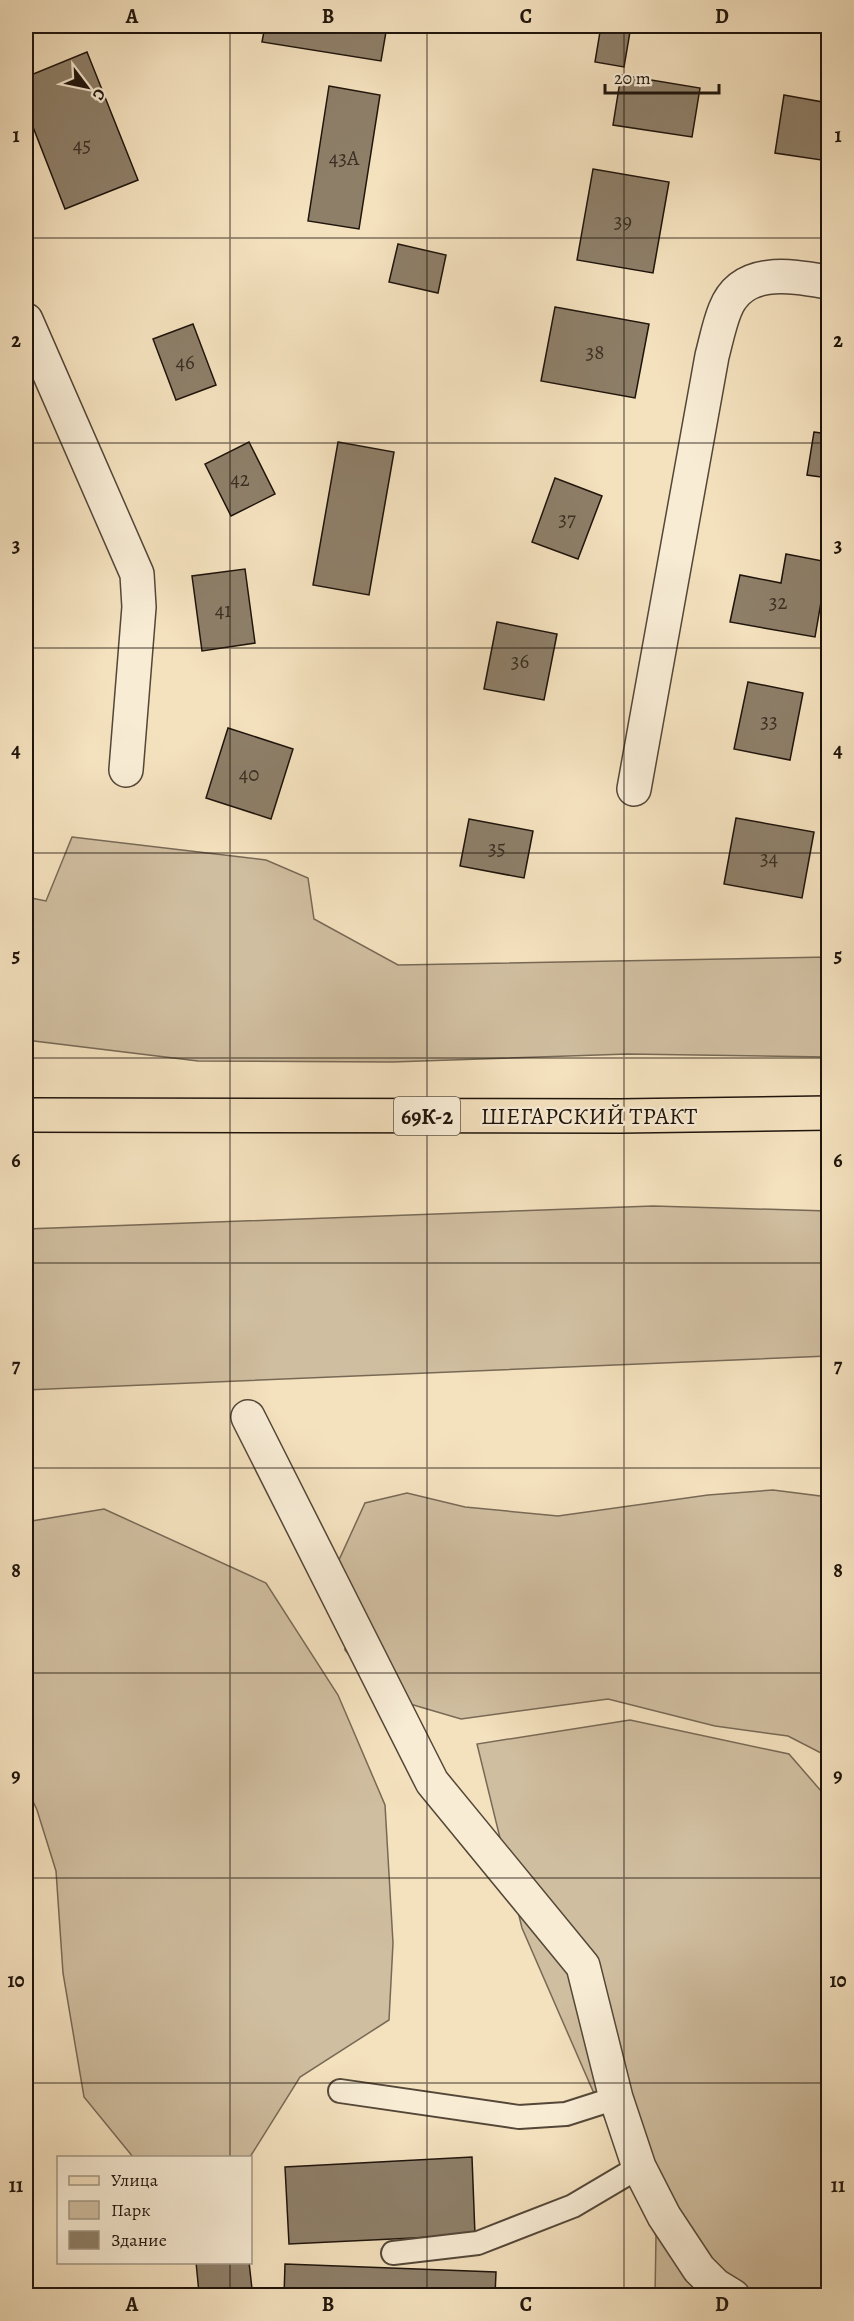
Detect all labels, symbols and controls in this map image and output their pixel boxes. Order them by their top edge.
text: A [125,3,139,30]
text: B [322,3,334,30]
text: C [520,3,532,30]
text: D [715,3,729,30]
north arrow [57,57,117,117]
scale bar [605,57,719,95]
text: 20 m [614,66,651,90]
text: С [87,84,111,105]
text: 1 [12,122,20,149]
text: 1 [834,122,842,149]
house number: 45 [73,131,91,159]
house number: 43А [329,144,360,172]
house number: 39 [614,207,632,235]
text: 2 [11,327,21,354]
text: 2 [833,327,843,354]
house number: 38 [586,338,604,366]
house number: 46 [175,348,195,376]
house number: 42 [230,465,250,493]
house number: 37 [558,505,576,533]
text: 3 [12,532,20,559]
text: 3 [834,532,842,559]
house number: 32 [769,588,787,616]
house number: 41 [215,596,231,624]
house number: 36 [511,647,530,675]
house number: 33 [760,707,778,735]
text: 4 [11,737,21,764]
text: 4 [833,737,843,764]
house number: 40 [239,760,259,788]
house number: 35 [488,834,506,862]
house number: 34 [760,844,778,872]
text: 5 [12,942,20,969]
text: 5 [834,942,842,969]
road number: 69К-2 [394,1097,460,1135]
street label: ШЕГАРСКИЙ ТРАКТ [481,1100,697,1132]
text: 6 [11,1147,21,1174]
text: 6 [833,1147,843,1174]
text: 7 [12,1352,21,1379]
text: 7 [834,1352,843,1379]
text: 8 [11,1557,21,1584]
text: 8 [833,1557,843,1584]
text: 9 [11,1762,21,1789]
text: 9 [833,1762,843,1789]
text: 10 [7,1967,25,1994]
text: 10 [829,1967,847,1994]
legend [57,2156,252,2264]
text: Улица [111,2168,159,2192]
text: 11 [9,2172,23,2199]
text: 11 [831,2172,845,2199]
text: Парк [111,2198,151,2222]
text: Здание [111,2228,167,2252]
text: A [125,2291,139,2318]
text: B [322,2291,334,2318]
text: C [520,2291,532,2318]
text: D [715,2291,729,2318]

